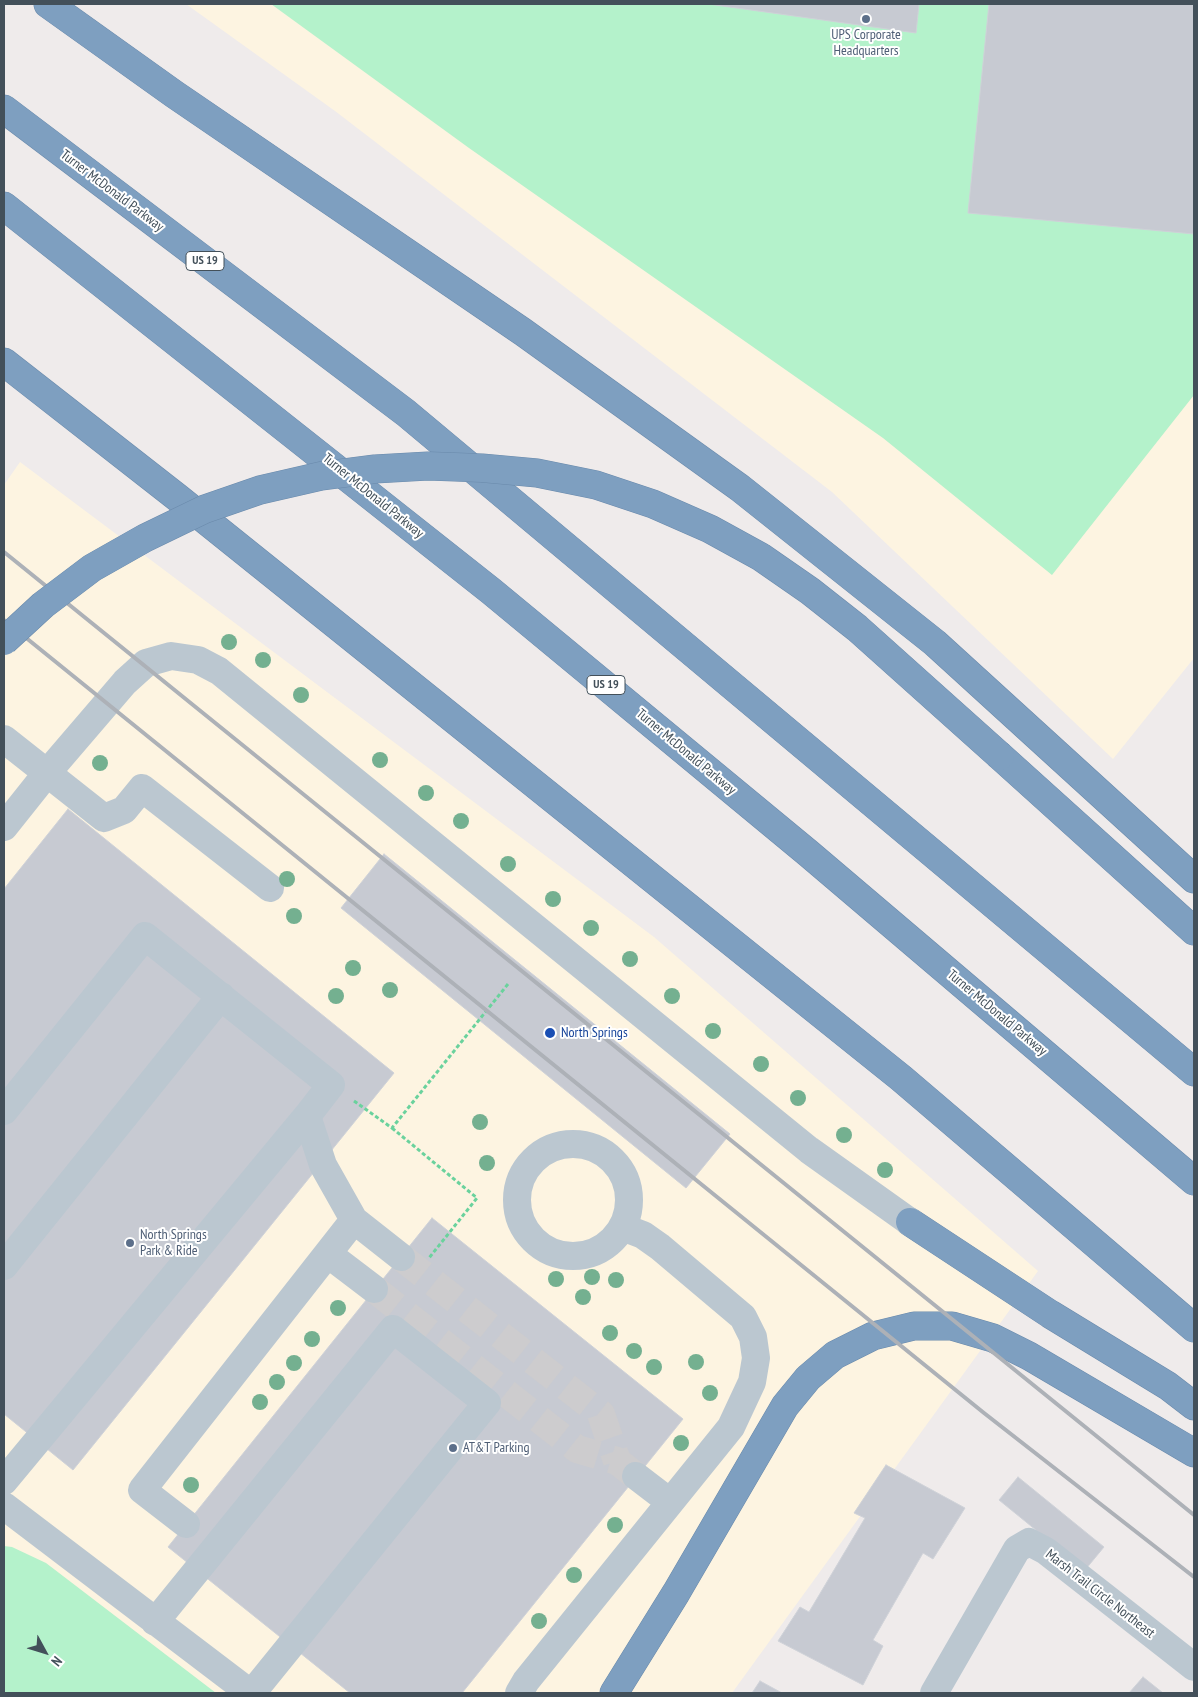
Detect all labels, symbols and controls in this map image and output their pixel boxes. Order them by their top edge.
marker: UPS Corporate Headquarters [860,13,872,25]
place label: UPS Corporate Headquarters [831,27,901,59]
street label: Turner McDonald Parkway [57,147,167,235]
road number: US 19 [186,252,224,270]
street label: Turner McDonald Parkway [319,450,427,542]
road number: US 19 [587,676,625,694]
street label: Turner McDonald Parkway [633,705,739,799]
street label: Turner McDonald Parkway [944,966,1050,1060]
place label: North Springs [561,1025,628,1041]
marker: North Springs [543,1026,557,1040]
place label: North Springs Park & Ride [140,1227,207,1260]
marker: North Springs Park & Ride [124,1237,136,1249]
place label: AT&T Parking [463,1440,530,1456]
marker: AT&T Parking [447,1442,459,1454]
street label: Marsh Trail Circle Northeast [1042,1546,1158,1642]
north arrow [20,1627,70,1677]
text: N [47,1653,66,1670]

